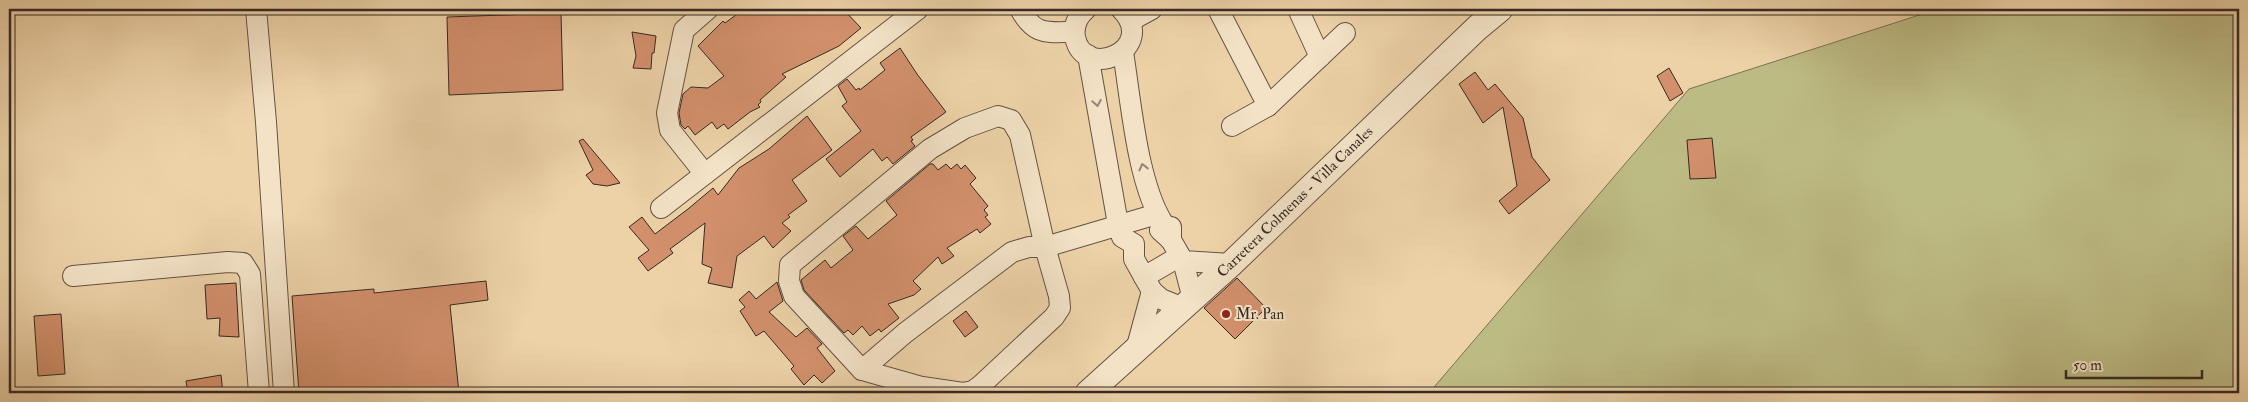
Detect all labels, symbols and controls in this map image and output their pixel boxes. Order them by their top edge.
one-way arrow [1091,99,1101,108]
street label: Carretera Colmenas - Villa Canales [1213,122,1377,282]
one-way arrow [1138,163,1149,172]
place label: Mr. Pan [1236,305,1285,324]
marker: Mr. Pan [1220,308,1232,320]
scale bar [2066,347,2202,379]
text: 50 m [2073,356,2102,375]

